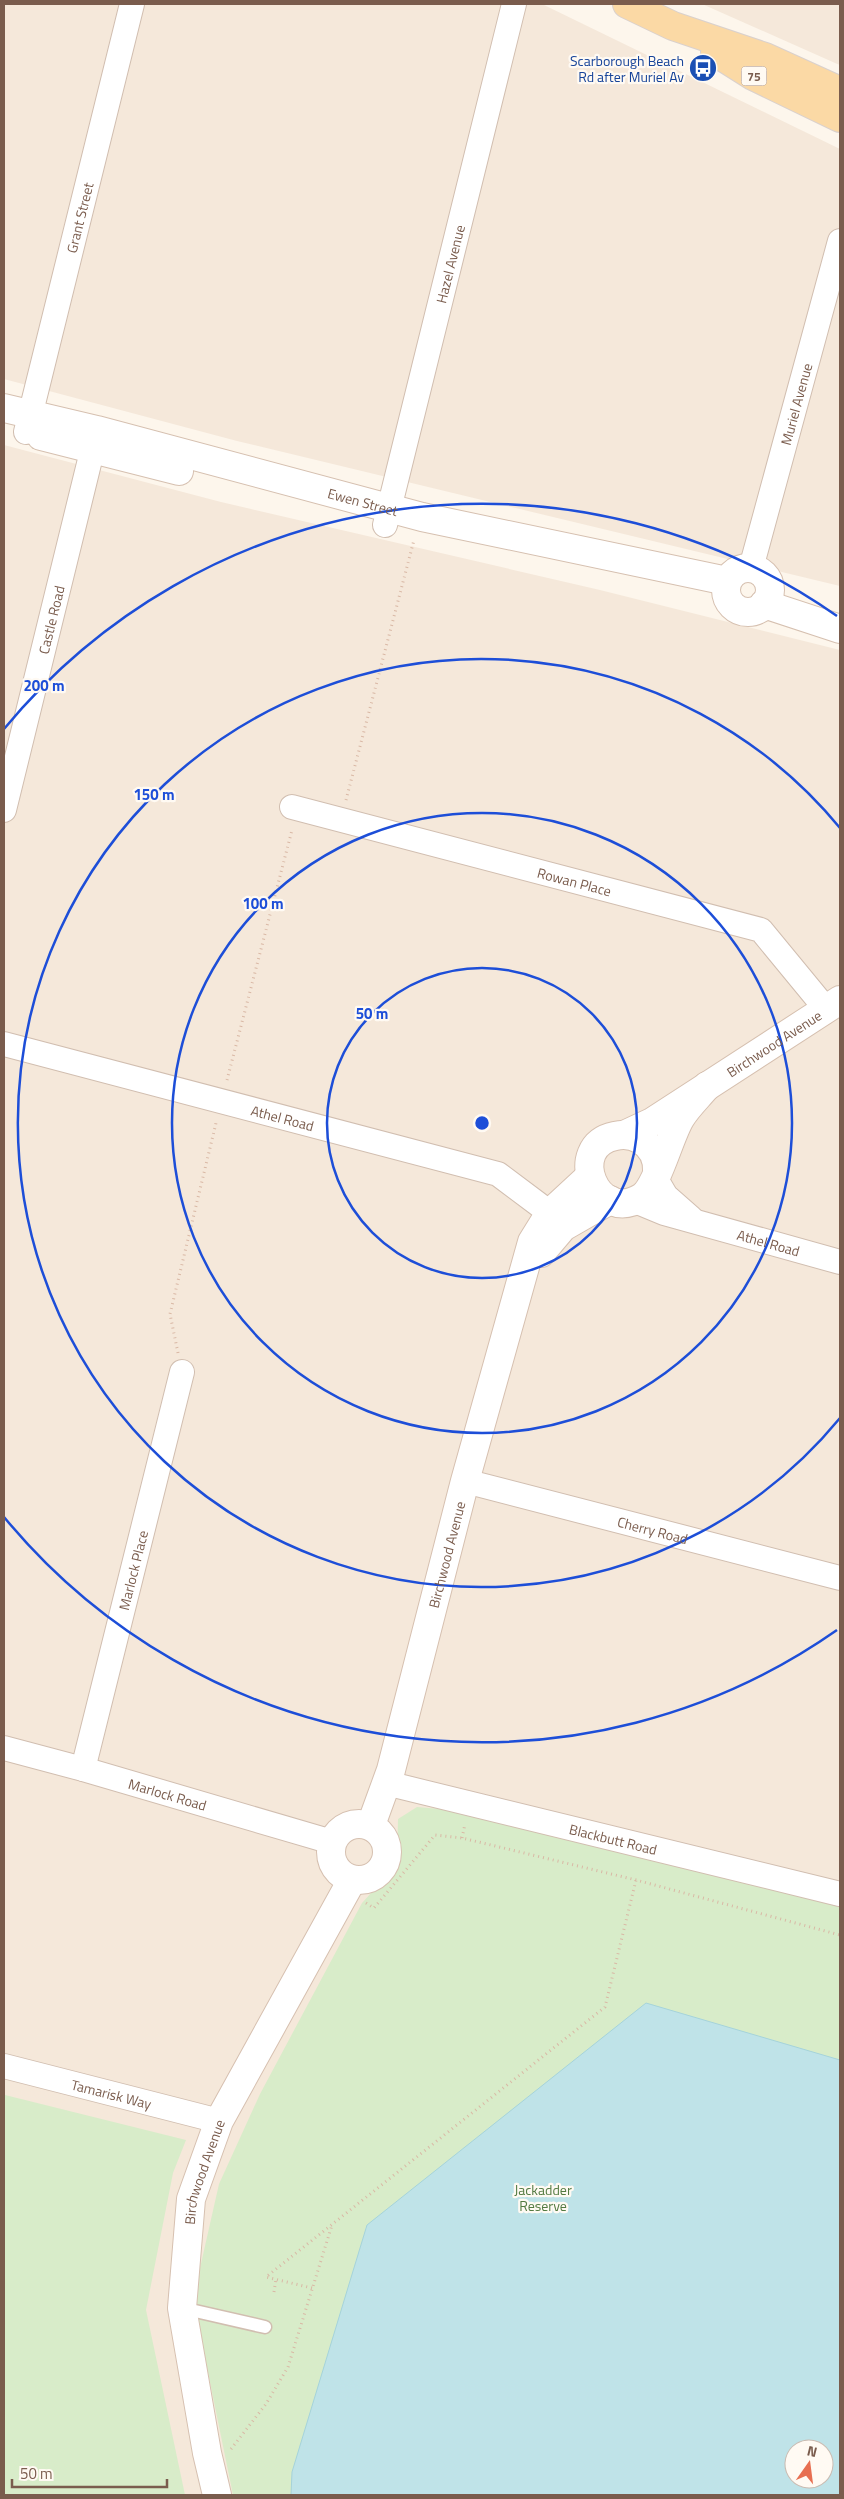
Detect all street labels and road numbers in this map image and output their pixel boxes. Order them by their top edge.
road number: 75 [742,66,766,85]
street label: Grant Street [60,180,98,255]
street label: Hazel Avenue [430,223,469,305]
street label: Muriel Avenue [774,361,817,447]
street label: Ewen Street [326,482,401,521]
street label: Castle Road [32,583,69,656]
street label: Rowan Place [535,861,614,901]
street label: Birchwood Avenue [722,1004,825,1082]
street label: Athel Road [249,1099,316,1136]
street label: Athel Road [735,1223,802,1261]
street label: Birchwood Avenue [422,1499,470,1610]
street label: Cherry Road [615,1510,690,1549]
street label: Marlock Place [113,1528,153,1612]
street label: Marlock Road [126,1772,209,1815]
street label: Blackbutt Road [567,1818,659,1859]
street label: Tamarisk Way [69,2073,154,2114]
street label: Birchwood Avenue [178,2116,229,2225]

